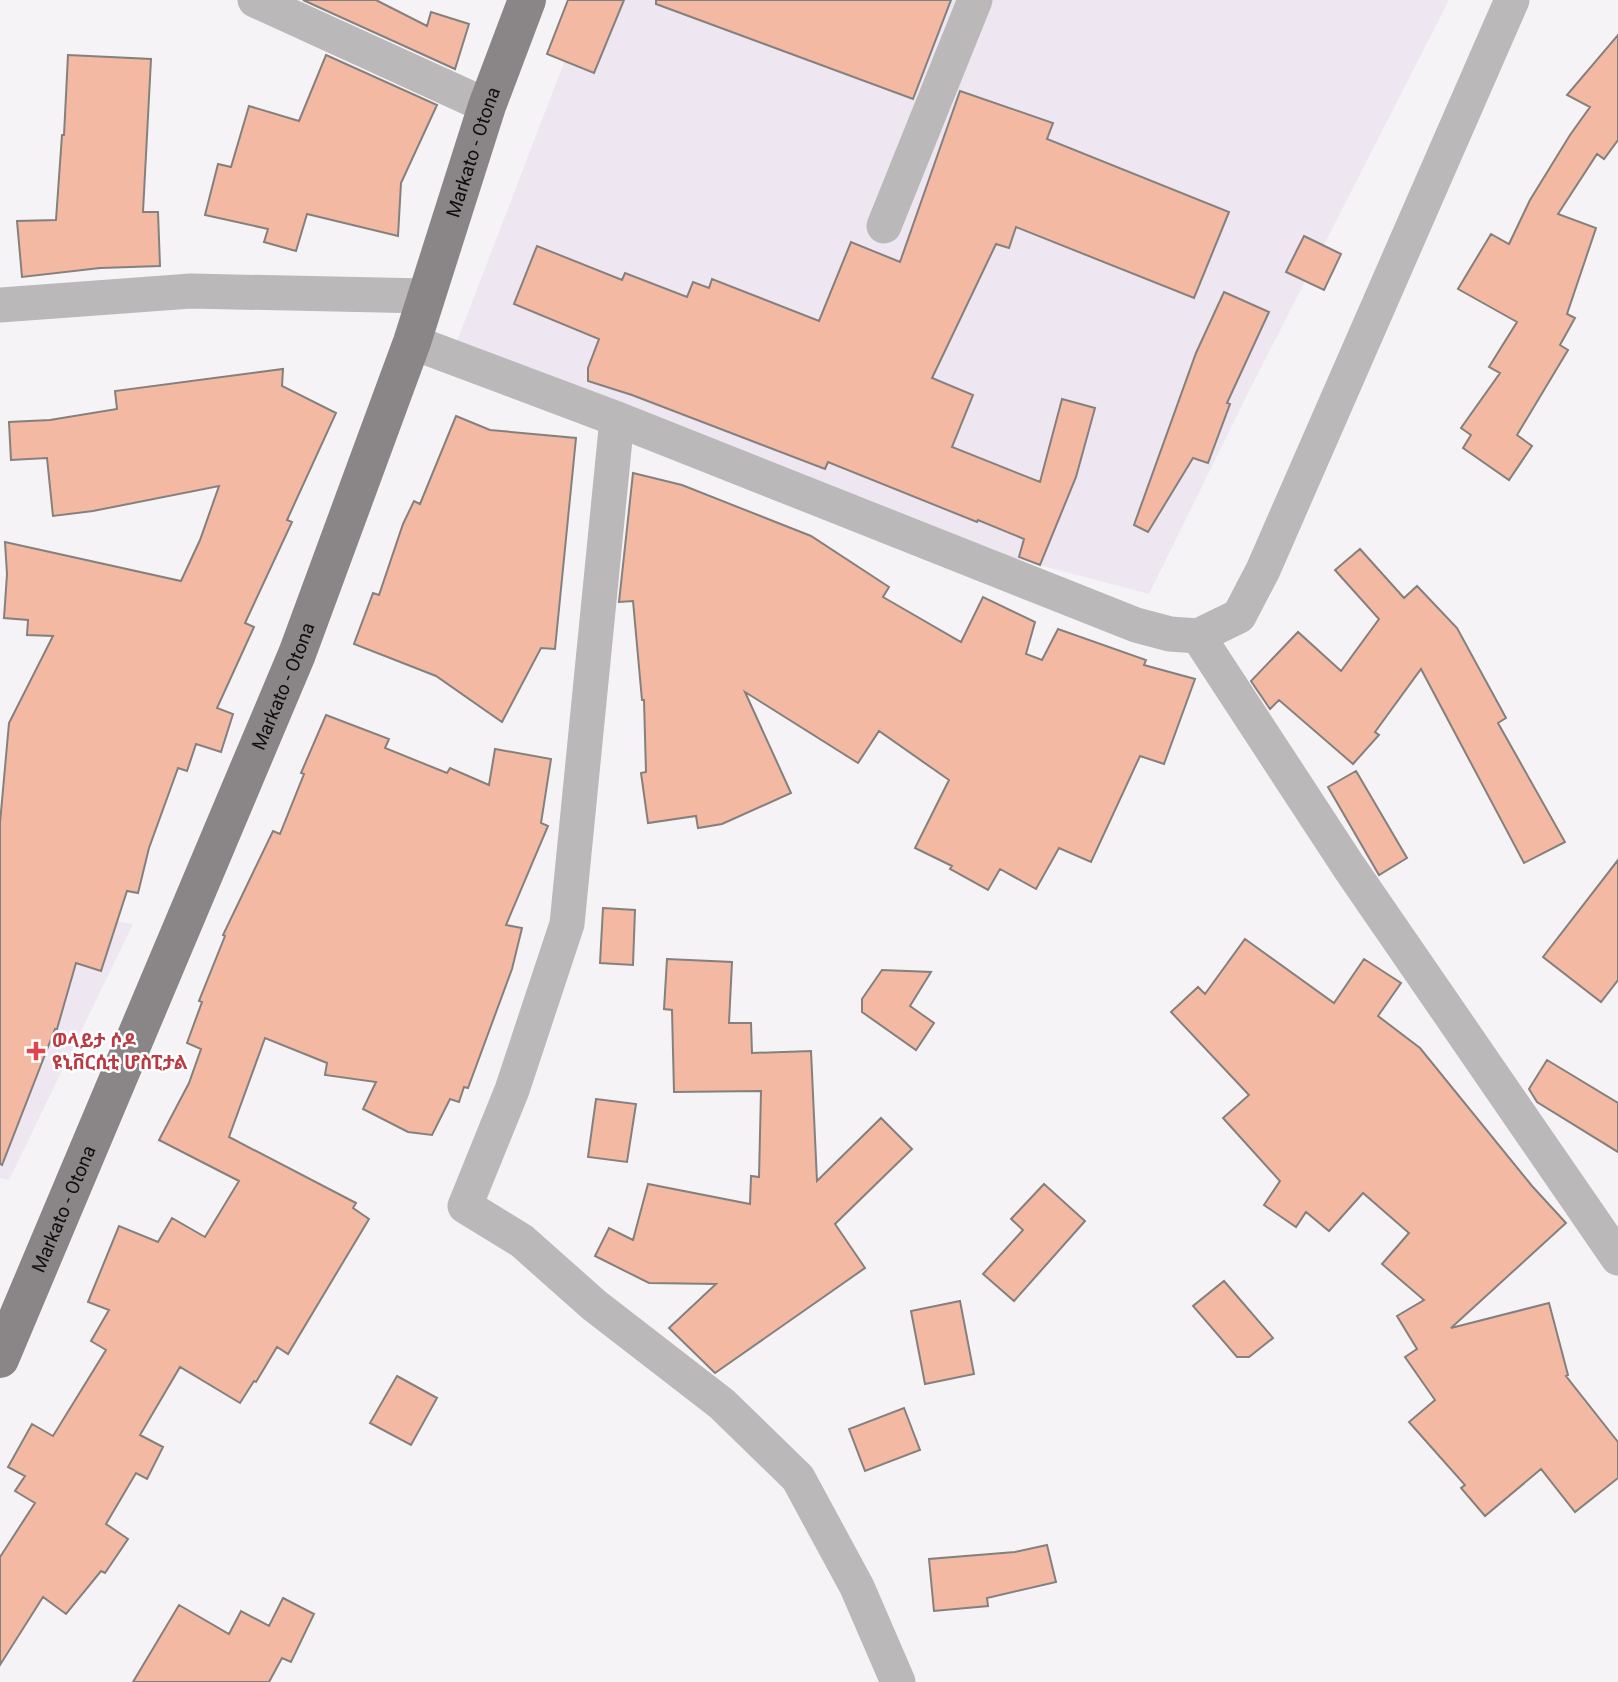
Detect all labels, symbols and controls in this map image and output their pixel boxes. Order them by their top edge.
street label: Markato - Otona [441,83,505,220]
street label: Markato - Otona [246,619,319,753]
place label: ወላይታ ሶዶ ዩኒቨርሲቲ ሆስፒታል [52,1029,188,1074]
marker: ወላይታ ሶዶ ዩኒቨርሲቲ ሆስፒታል [26,1041,46,1061]
street label: Markato - Otona [26,1142,100,1276]

